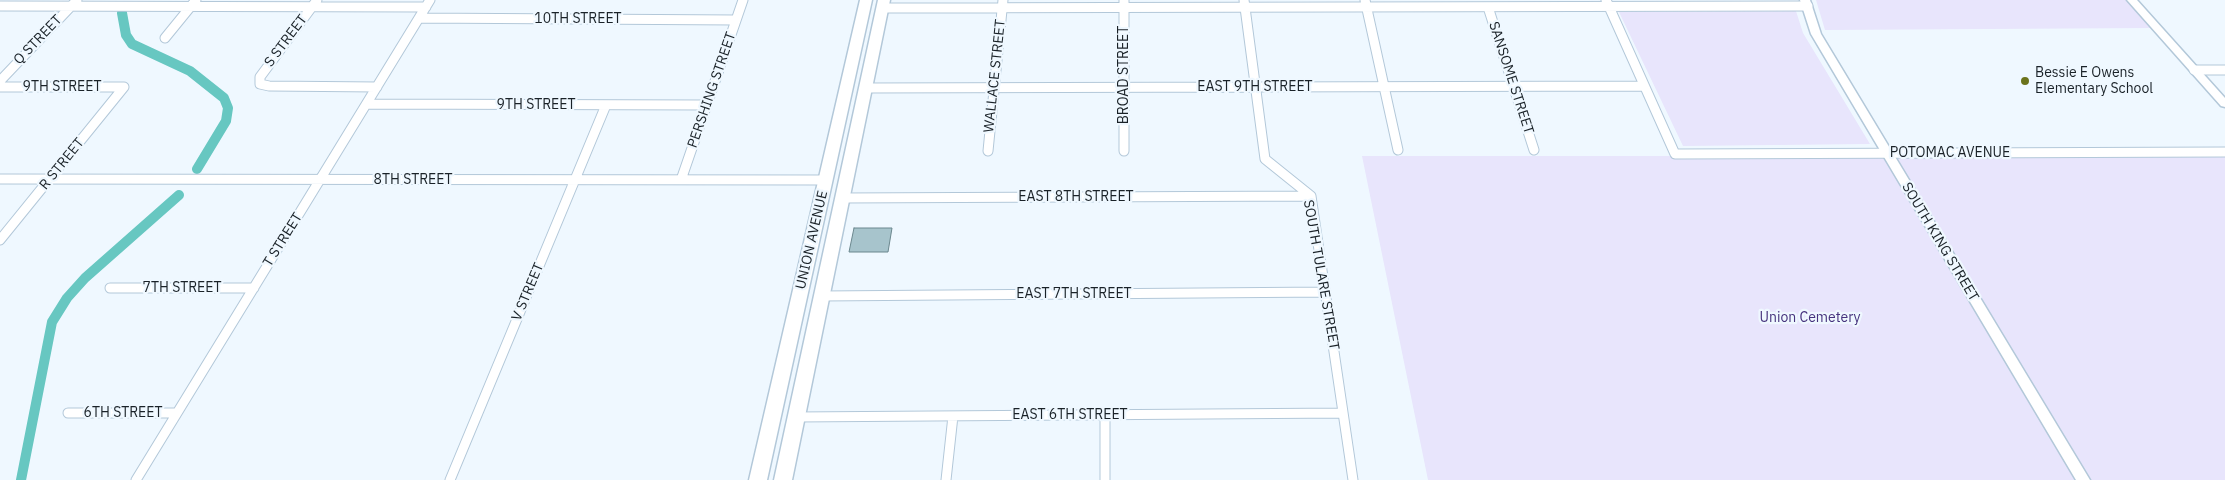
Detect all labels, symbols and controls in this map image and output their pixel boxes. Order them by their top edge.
street label: 10TH STREET [534,11,622,27]
street label: Q STREET [10,12,66,68]
street label: S STREET [261,12,311,70]
street label: WALLACE STREET [981,19,1009,133]
street label: SANSOME STREET [1485,20,1537,136]
street label: BROAD STREET [1116,26,1132,124]
street label: PERSHING STREET [684,30,740,150]
place label: Bessie E Owens Elementary School [2035,65,2153,98]
marker: Bessie E Owens Elementary School [2019,75,2031,87]
street label: 9TH STREET [23,79,101,95]
street label: EAST 9TH STREET [1197,79,1313,95]
street label: 9TH STREET [497,97,575,113]
street label: R STREET [36,135,88,193]
street label: POTOMAC AVENUE [1890,145,2010,161]
street label: 8TH STREET [374,172,452,188]
street label: SOUTH KING STREET [1898,180,1982,304]
street label: UNION AVENUE [792,189,832,291]
street label: EAST 8TH STREET [1018,189,1134,205]
street label: SOUTH TULARE STREET [1300,199,1342,351]
street label: T STREET [260,210,306,270]
street label: V STREET [508,261,548,323]
street label: 7TH STREET [143,280,221,296]
street label: EAST 7TH STREET [1016,286,1132,302]
park label: Union Cemetery [1759,310,1861,326]
street label: 6TH STREET [84,405,162,421]
street label: EAST 6TH STREET [1012,407,1128,423]

